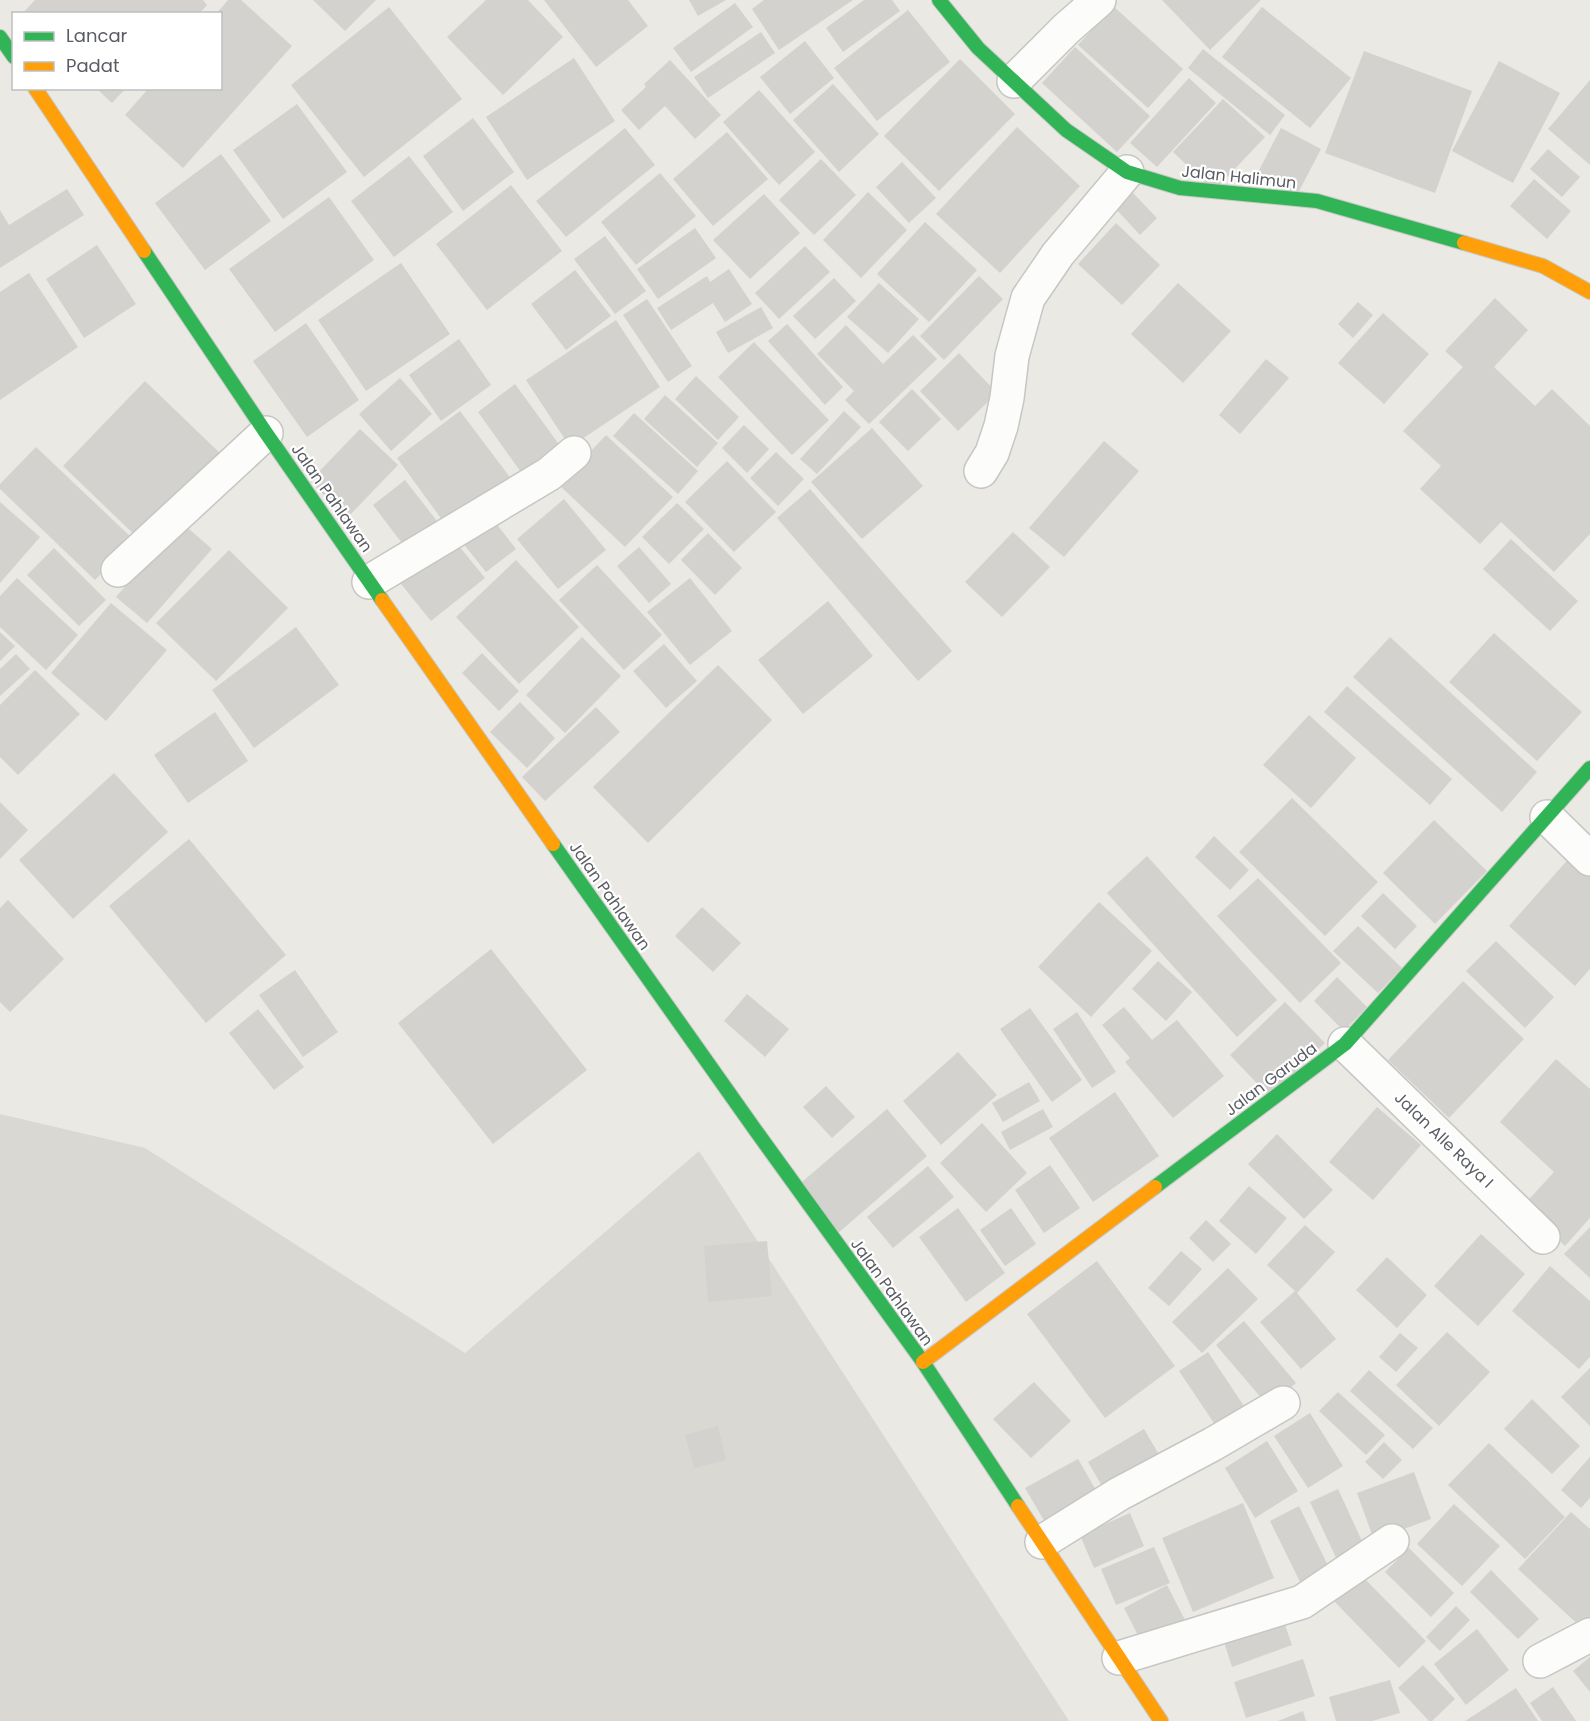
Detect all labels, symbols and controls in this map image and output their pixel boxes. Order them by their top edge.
legend [12,12,222,90]
text: Lancar [66,23,128,48]
text: Padat [66,53,119,78]
street label: Jalan Halimun [1180,160,1298,194]
street label: Jalan Pahlawan [286,439,378,557]
street label: Jalan Pahlawan [564,837,656,955]
street label: Jalan Garuda [1220,1037,1322,1121]
street label: Jalan Alle Raya I [1389,1087,1499,1193]
street label: Jalan Pahlawan [845,1234,939,1350]

